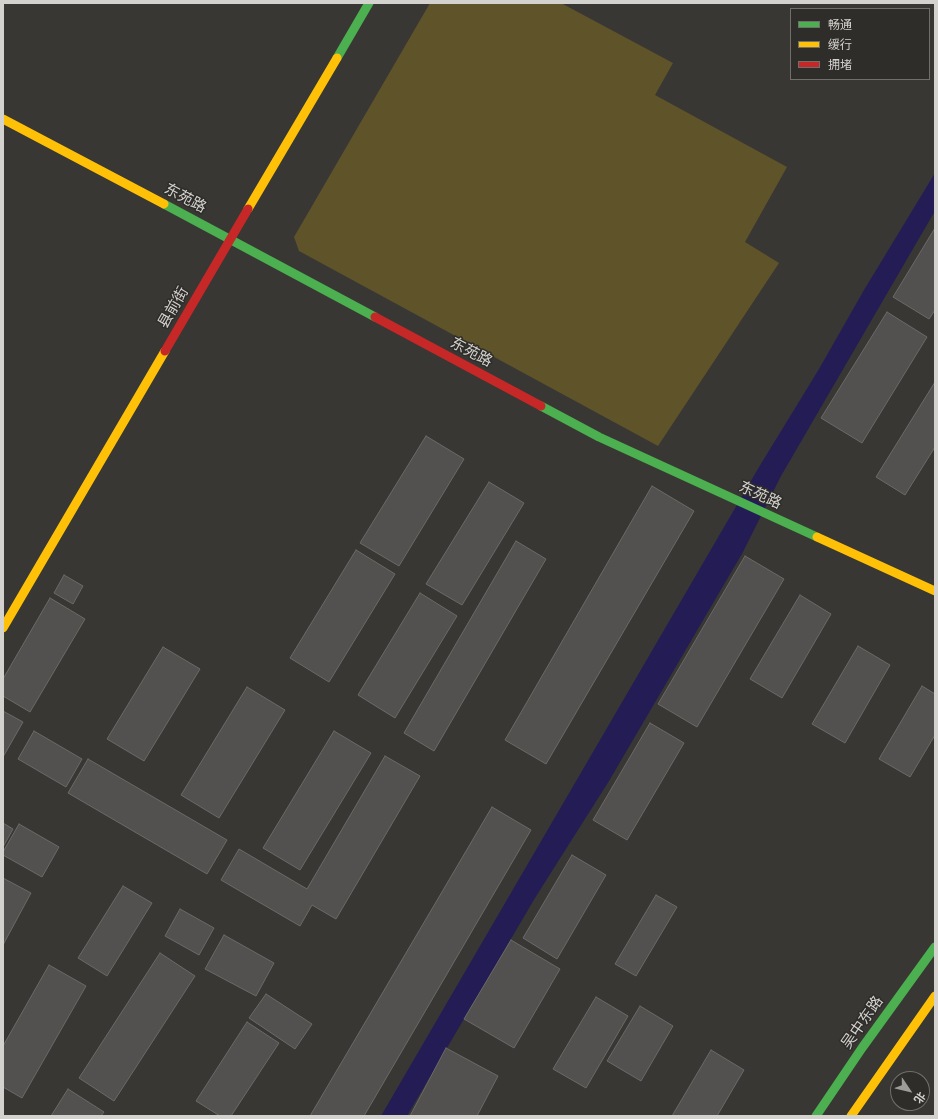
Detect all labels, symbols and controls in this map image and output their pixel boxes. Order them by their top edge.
legend [790,8,930,80]
text: 畅通 [828,18,852,33]
text: 缓行 [828,38,852,53]
text: 拥堵 [828,58,852,73]
street label: 东苑路 [161,180,209,218]
street label: 县前街 [155,284,193,332]
street label: 东苑路 [447,334,495,372]
street label: 东苑路 [736,478,784,514]
street label: 吴中东路 [838,993,888,1053]
north arrow [890,1071,930,1111]
text: 北 [911,1089,928,1106]

